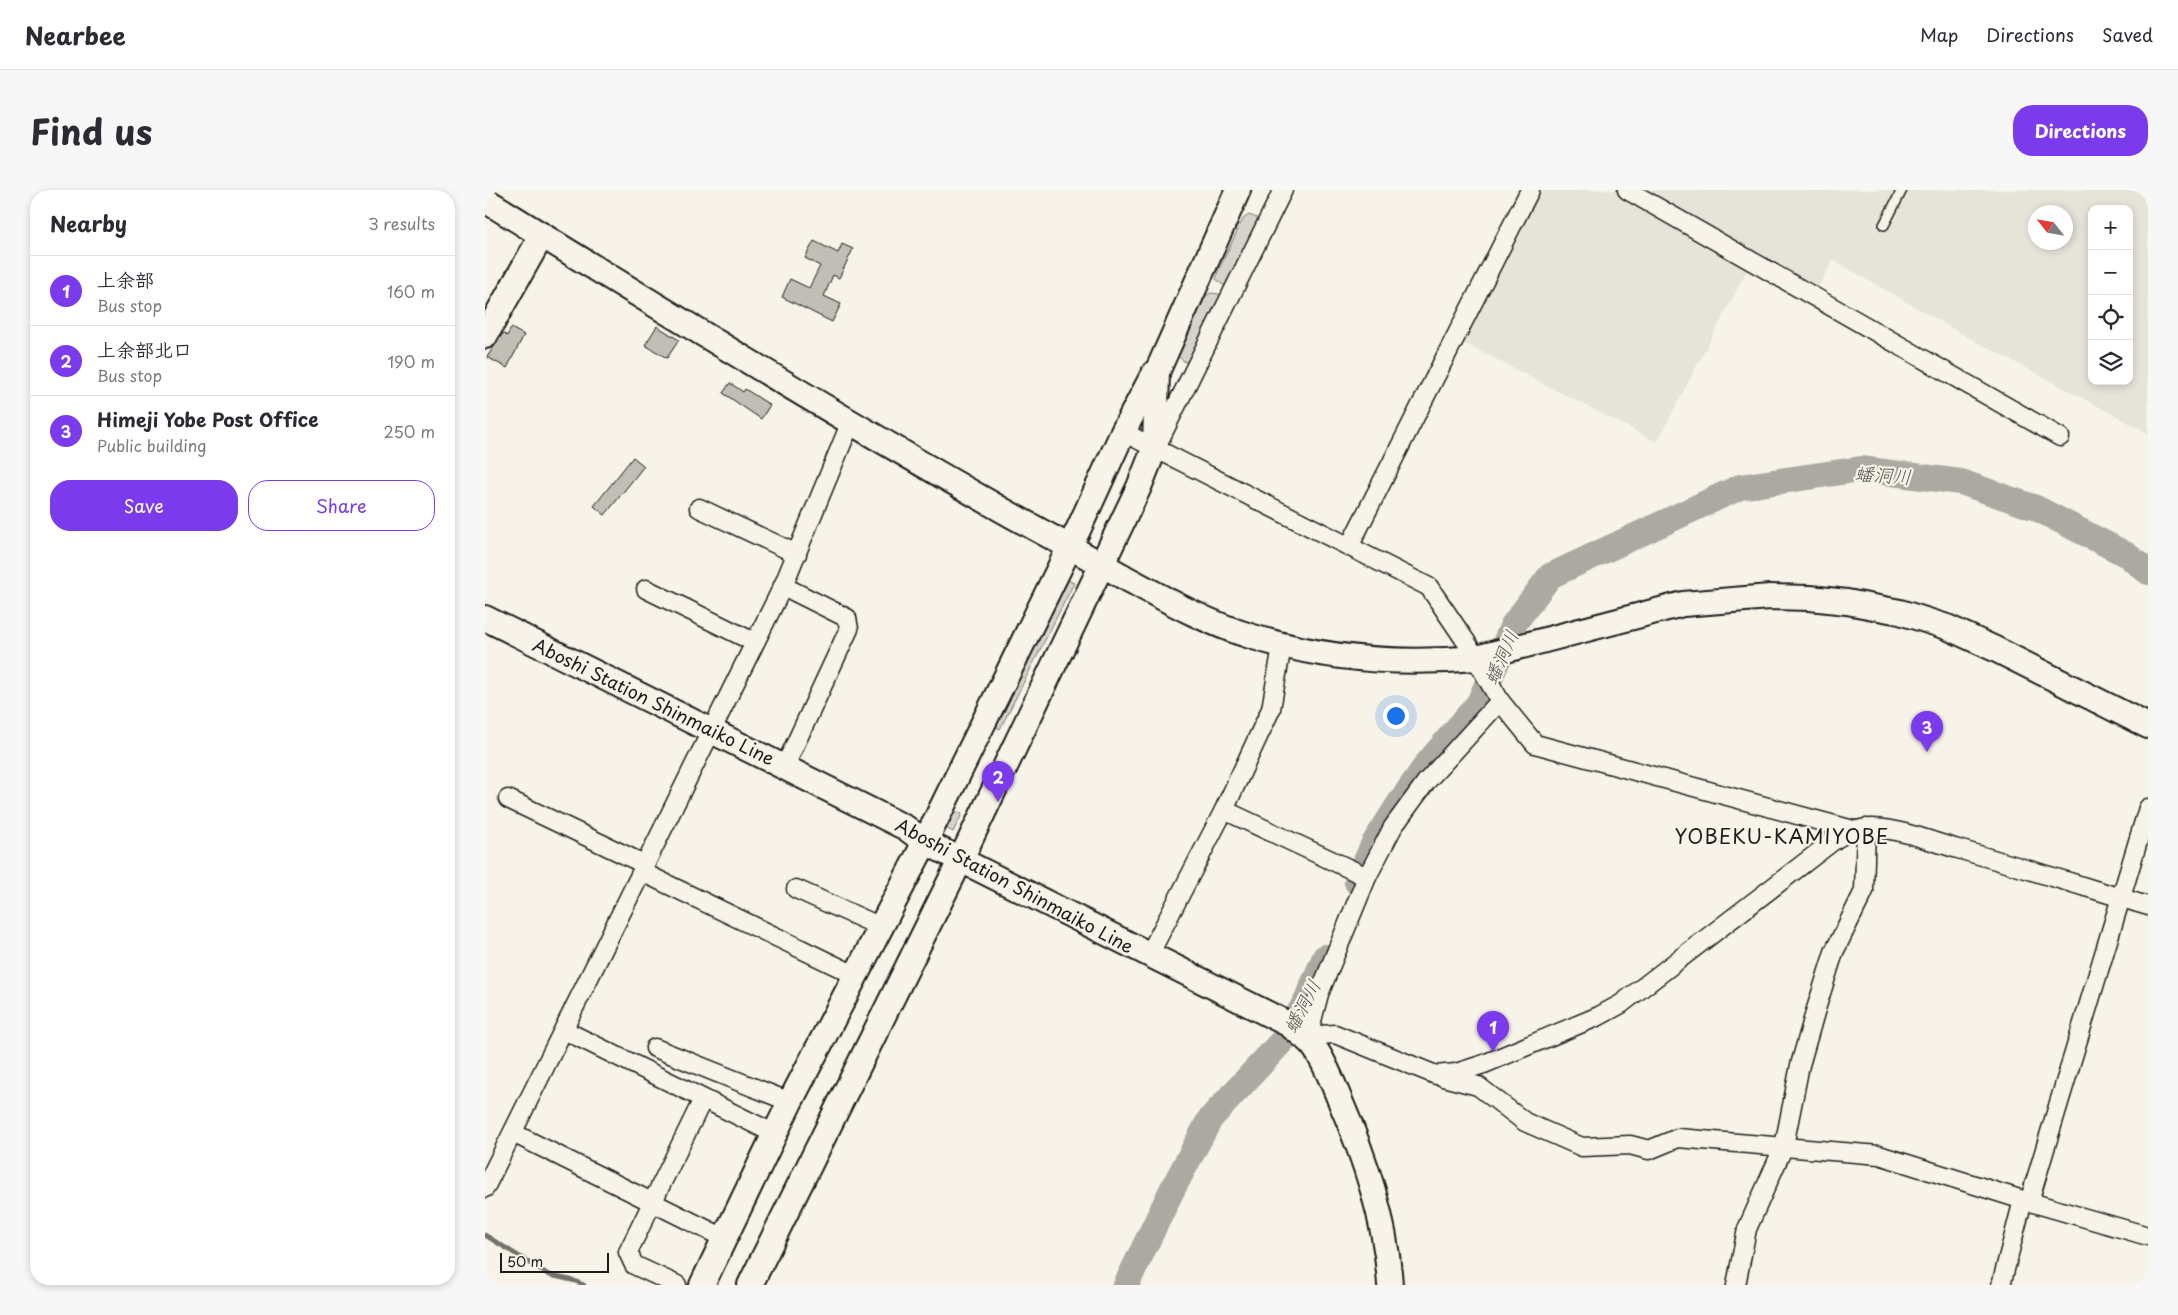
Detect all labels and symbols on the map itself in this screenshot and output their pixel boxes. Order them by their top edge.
north arrow [2028,205,2073,250]
water label: 蟠洞川 [1854,458,1912,490]
water label: 蟠洞川 [1476,625,1524,689]
street label: Aboshi Station Shinmaiko Line [529,631,779,771]
your location [1383,703,1409,729]
pin: 3 [1911,711,1943,752]
pin: 2 [982,761,1014,802]
street label: Aboshi Station Shinmaiko Line [891,811,1139,959]
district label: YOBEKU-KAMIYOBE [1675,821,1889,851]
water label: 蟠洞川 [1275,974,1327,1038]
pin: 1 [1477,1011,1509,1052]
scale bar [500,1250,609,1273]

